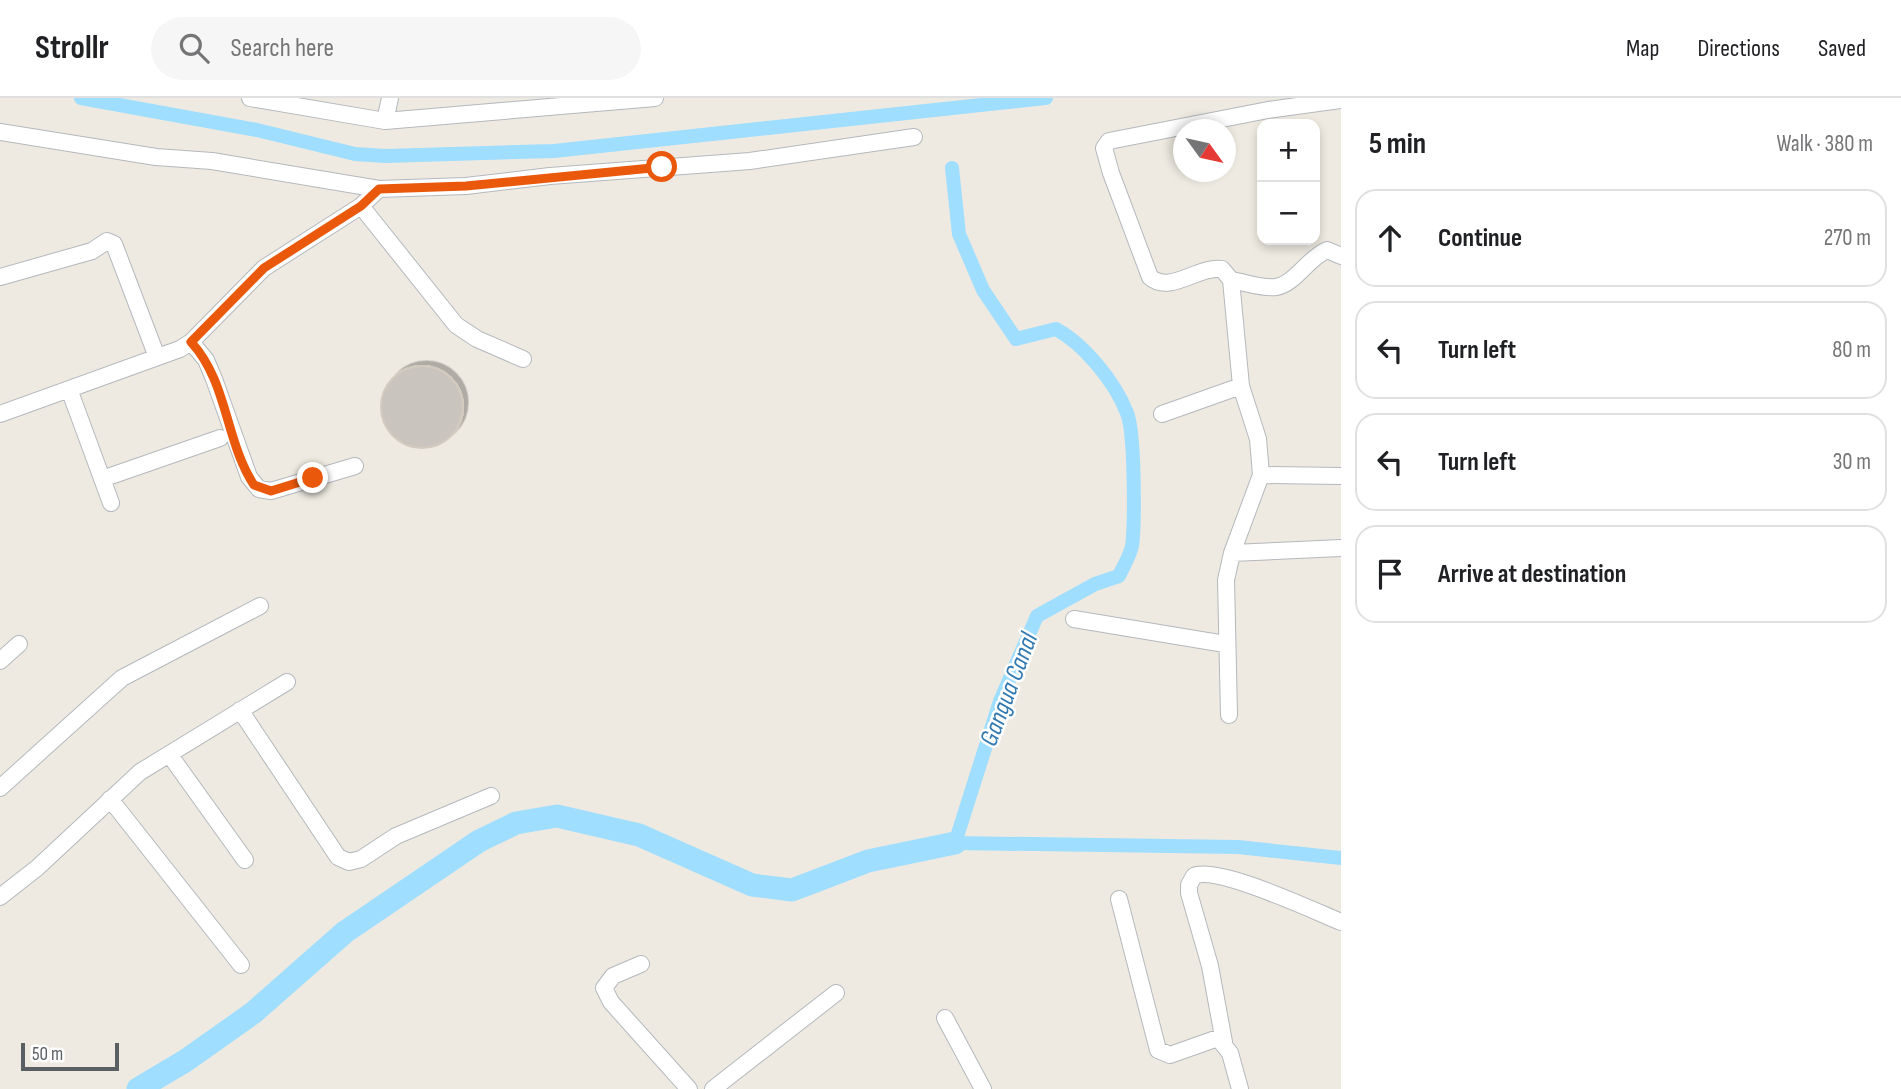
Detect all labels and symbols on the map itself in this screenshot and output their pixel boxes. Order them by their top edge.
north arrow [1173,119,1236,182]
route start [646,151,677,182]
route end [297,462,328,493]
water label: Gangua Canal [974,627,1046,751]
scale bar [21,1040,119,1072]

